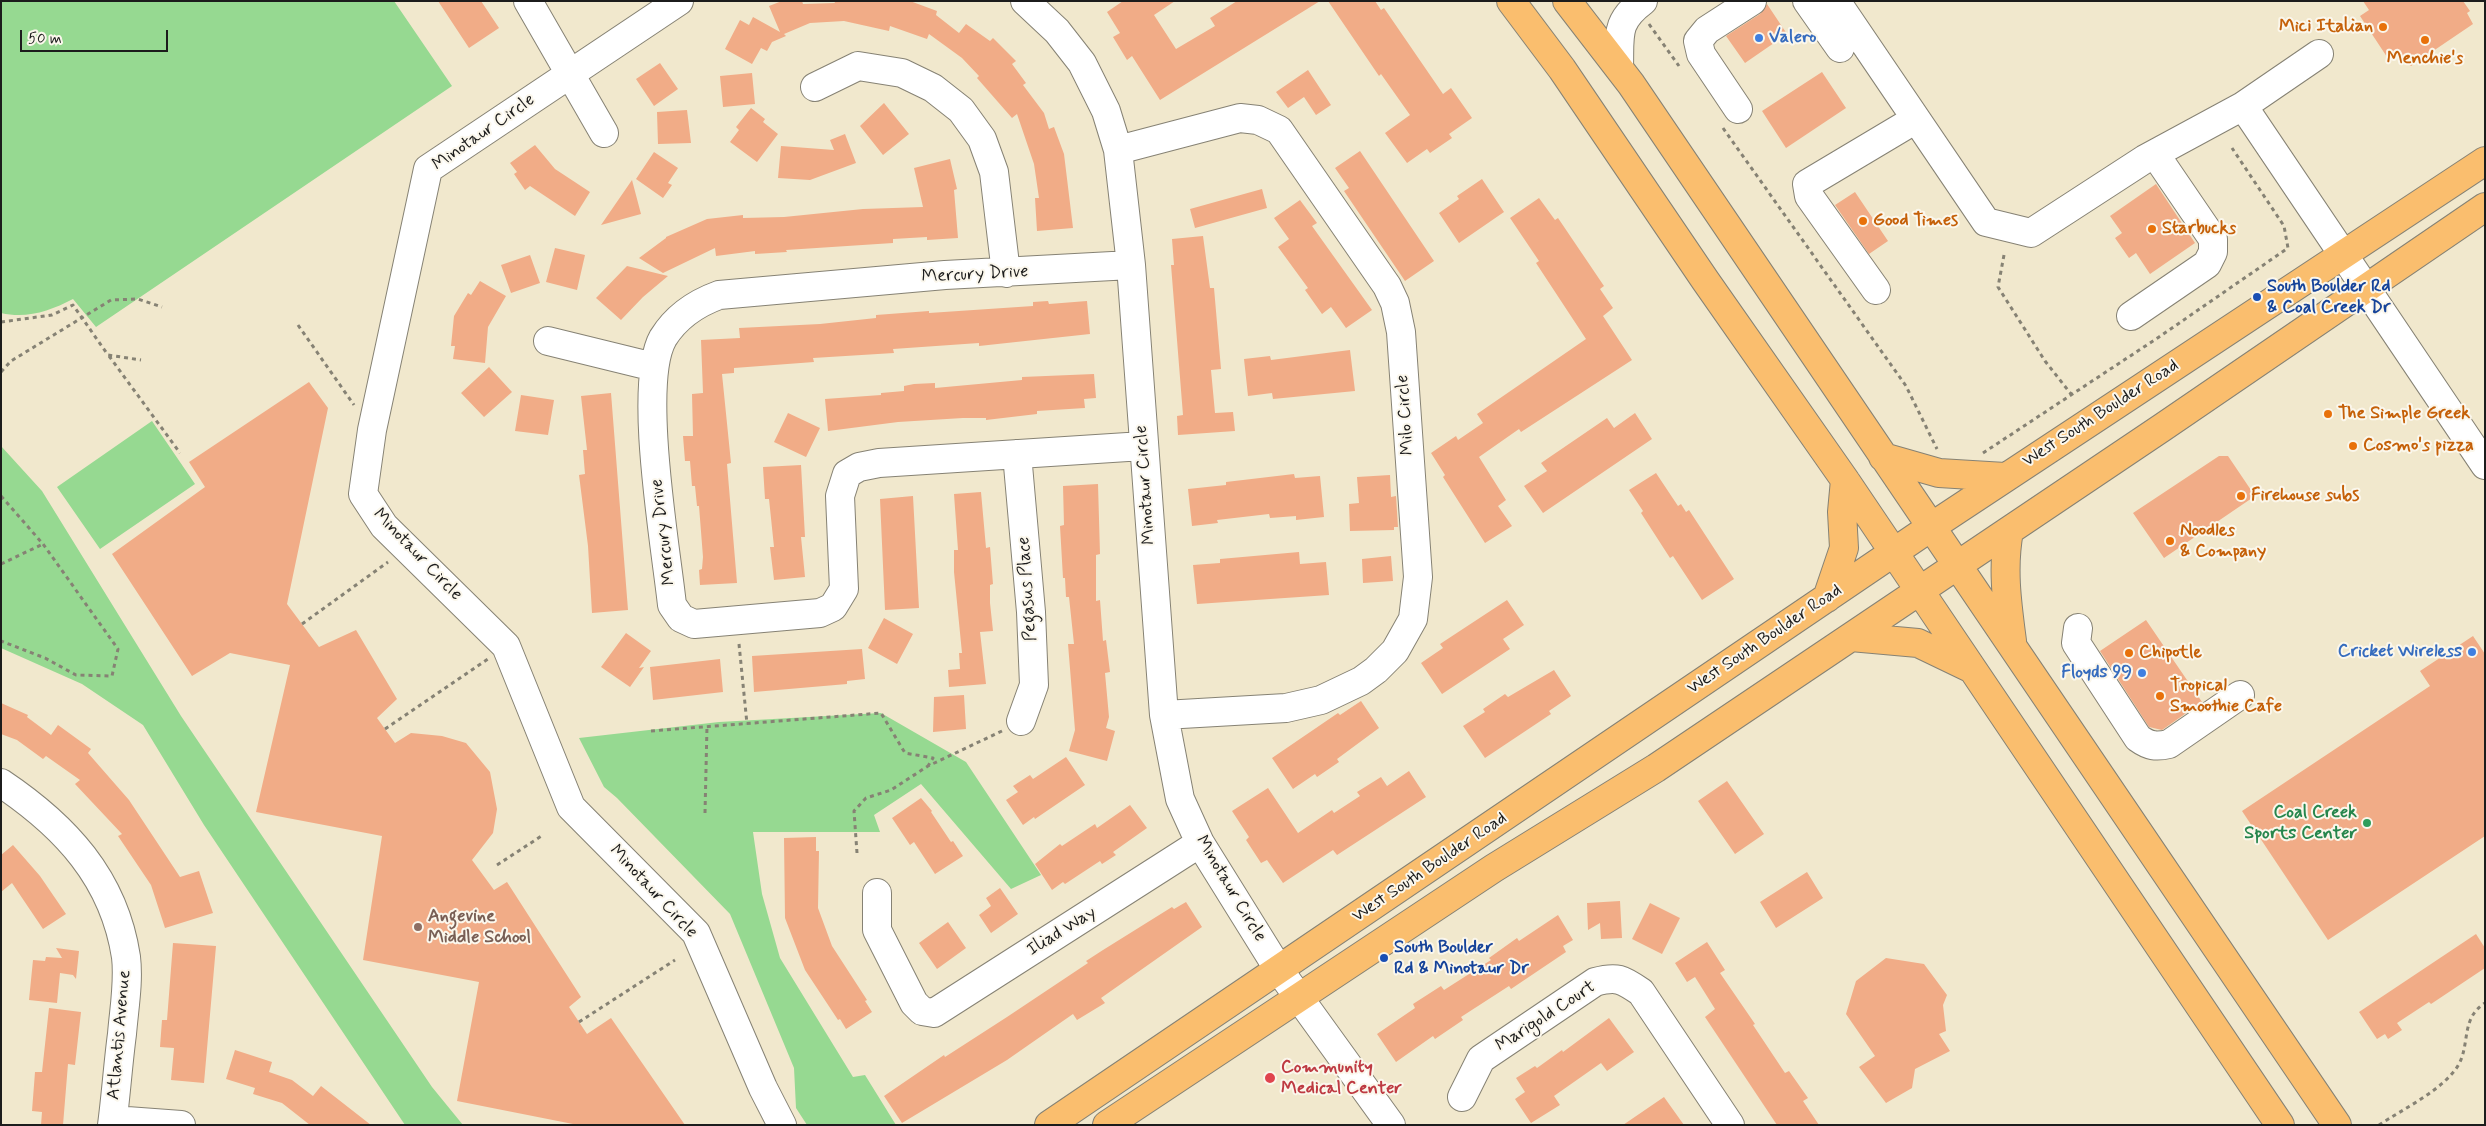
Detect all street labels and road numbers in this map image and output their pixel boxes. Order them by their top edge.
street label: Minotaur Circle [429,90,539,176]
street label: Mercury Drive [921,261,1029,289]
street label: West South Boulder Road [2019,355,2183,473]
street label: Milo Circle [1392,374,1420,456]
street label: Minotaur Circle [1131,424,1161,546]
street label: Mercury Drive [647,477,681,587]
street label: Minotaur Circle [368,504,466,606]
street label: Pegasus Place [1014,536,1042,642]
street label: West South Boulder Road [1684,580,1846,700]
street label: West South Boulder Road [1349,808,1511,928]
street label: Minotaur Circle [1190,832,1270,946]
street label: Minotaur Circle [604,841,702,943]
street label: Iliad Way [1024,902,1100,962]
street label: Atlantis Avenue [104,969,136,1101]
street label: Marigold Court [1492,977,1600,1057]

